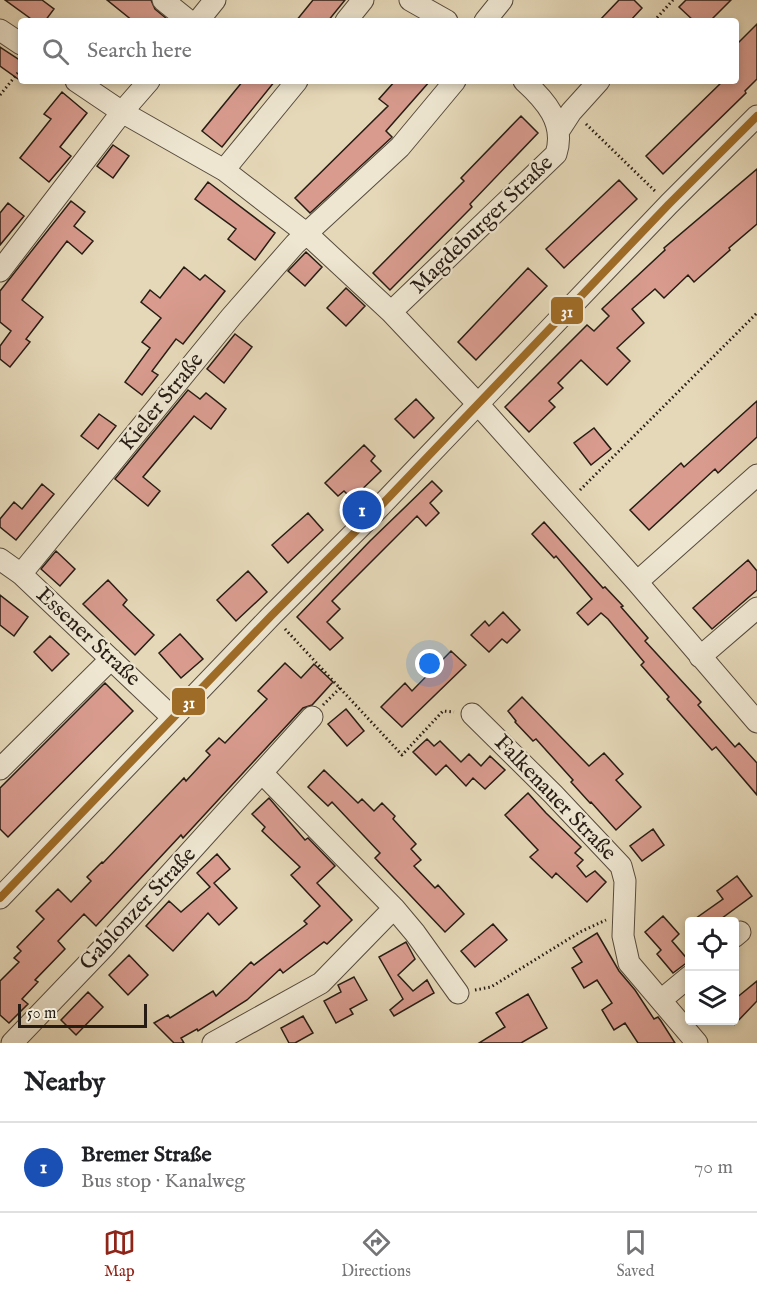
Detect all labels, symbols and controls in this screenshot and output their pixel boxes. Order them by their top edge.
search box [18,18,739,84]
icon: search [39,35,72,68]
text: Search here [87,37,192,65]
street label: Magdeburger Straße [405,150,559,300]
line badge: 31 [550,296,584,325]
text: 31 [561,303,573,323]
street label: Kieler Straße [114,347,210,457]
pin: 1 [342,488,382,532]
street label: Essener Straße [30,581,146,693]
your location [415,649,444,678]
line badge: 31 [171,687,206,716]
text: 31 [183,694,195,714]
street label: Falkenauer Straße [488,729,622,867]
street label: Gablonzer Straße [74,841,202,977]
map controls [685,917,739,1025]
button: locate [685,917,739,971]
button: layers [685,971,739,1025]
scale bar [18,1001,147,1028]
text: 50 m [27,1004,56,1024]
text: Nearby [24,1066,105,1099]
text: Bremer Straße [81,1141,212,1169]
text: 1 [40,1155,47,1180]
text: 70 m [694,1155,733,1180]
text: Bus stop · Kanalweg [81,1169,245,1194]
tab: Map [103,1226,136,1282]
tab: Directions [341,1226,411,1282]
tab: Saved [616,1226,654,1282]

